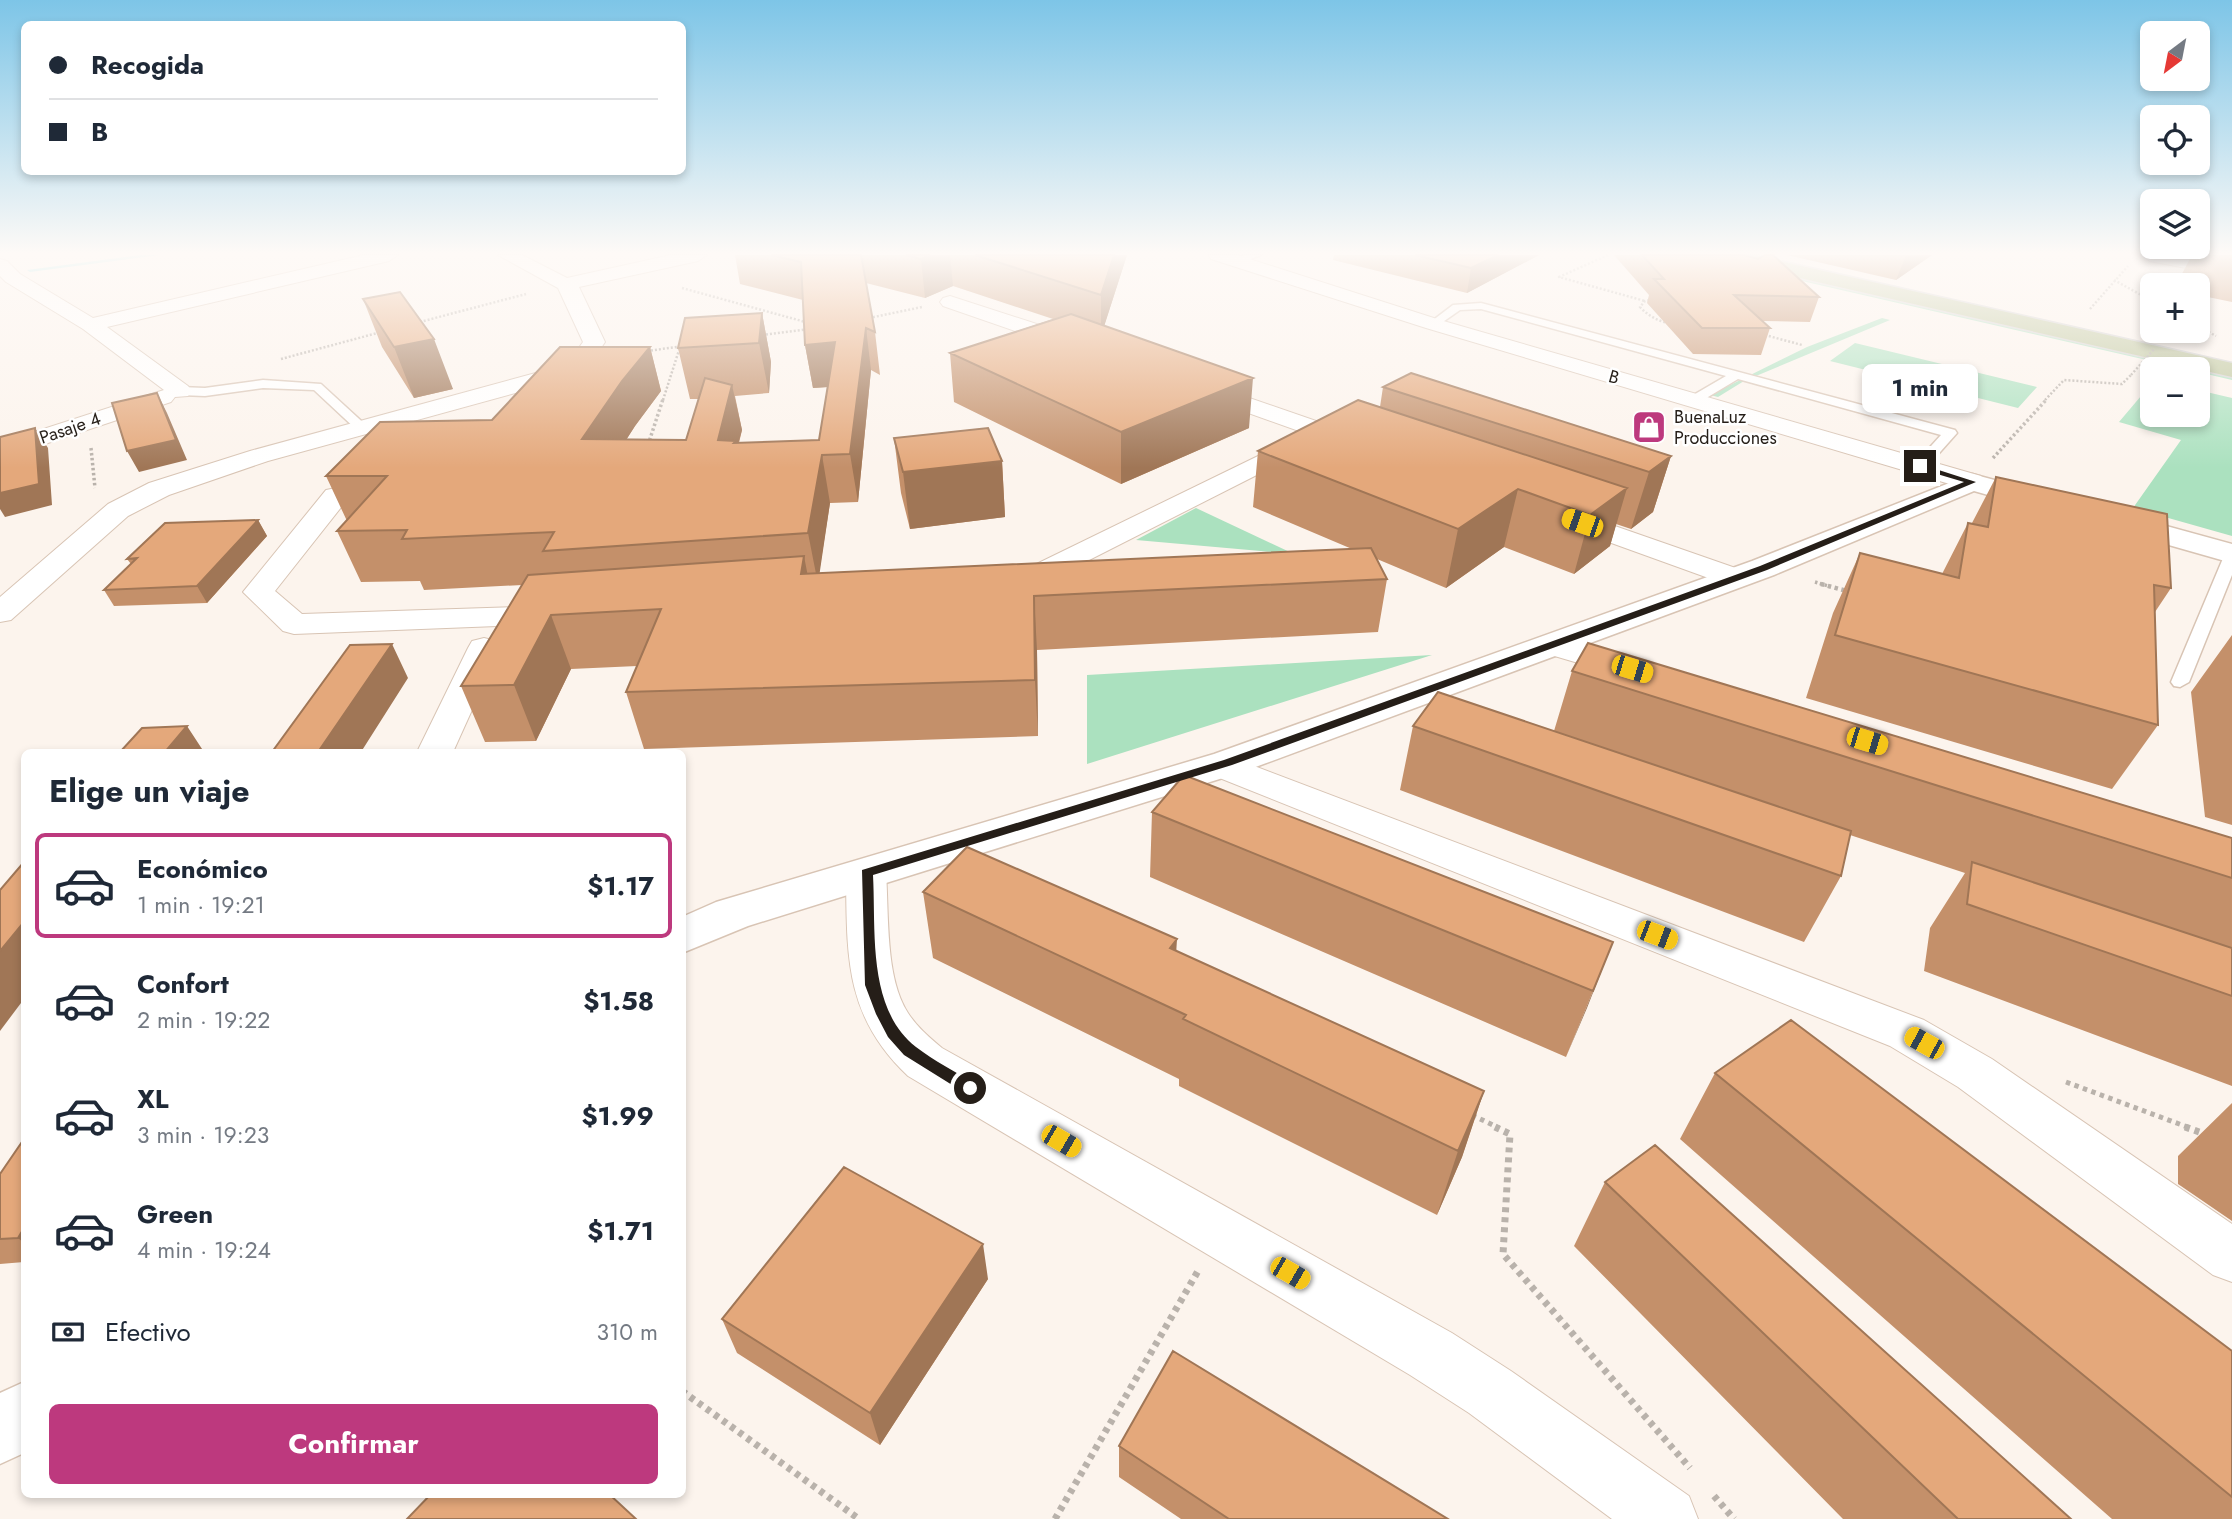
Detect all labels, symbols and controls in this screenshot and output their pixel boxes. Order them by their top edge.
north arrow [2140,21,2210,91]
map controls [2140,21,2210,427]
text: Recogida [91,46,204,84]
button: locate [2140,105,2210,175]
text: B [91,113,108,151]
button: layers [2140,189,2210,259]
button: + [2140,273,2210,343]
button: − [2140,357,2210,427]
street label: B [1606,363,1622,391]
callout: 1 min [1862,364,1978,414]
text: 1 min [1891,371,1949,405]
place label: BuenaLuz Producciones [1674,404,1777,451]
street label: Pasaje 4 [36,405,104,451]
shop icon: BuenaLuz Producciones [1630,408,1668,446]
route end [1904,450,1936,482]
car [1559,506,1606,540]
car [1609,653,1656,685]
car [1844,725,1891,757]
text: Elige un viaje [49,768,250,814]
text: Económico [137,850,268,888]
icon: car [53,854,116,917]
text: $1.17 [587,867,654,905]
text: 1 min · 19:21 [137,888,265,922]
car [1634,918,1681,952]
text: Confort [137,965,229,1003]
icon: car [53,969,116,1032]
text: $1.58 [583,982,654,1020]
text: 2 min · 19:22 [137,1003,270,1037]
car [1901,1024,1948,1062]
route start [954,1072,986,1104]
text: XL [137,1080,169,1118]
icon: car [53,1084,116,1147]
text: $1.99 [581,1097,654,1135]
text: 3 min · 19:23 [137,1118,269,1152]
car [1038,1121,1085,1161]
text: Green [137,1195,213,1233]
icon: car [53,1199,116,1262]
text: $1.71 [587,1212,654,1250]
text: 4 min · 19:24 [137,1233,271,1267]
car [1267,1253,1314,1293]
icon: cash [49,1313,87,1351]
text: Efectivo [105,1313,191,1351]
text: 310 m [596,1315,658,1349]
button: Confirmar [49,1404,658,1484]

